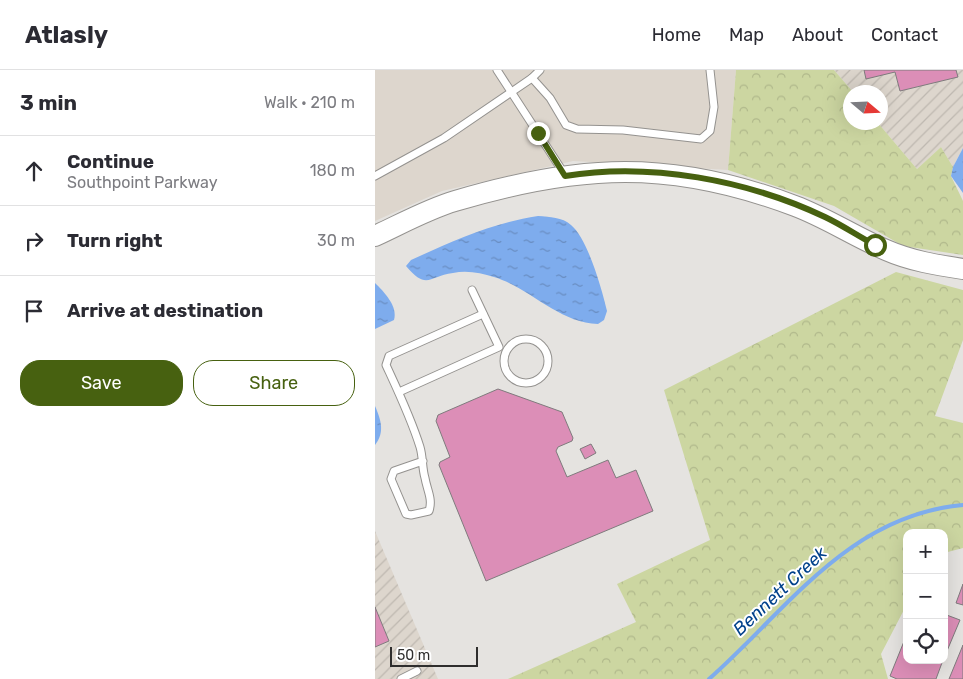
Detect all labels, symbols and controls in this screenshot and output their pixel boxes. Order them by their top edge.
text: Atlasly [25,21,108,49]
text: Home [652,24,701,46]
text: Map [729,24,764,46]
text: About [792,24,843,46]
text: Contact [871,24,938,46]
north arrow [843,85,888,130]
text: 3 min [20,90,77,115]
text: Walk · 210 m [264,93,355,112]
route end [527,122,550,145]
text: Continue [67,150,154,173]
icon: ahead [20,157,48,185]
text: 180 m [310,161,355,180]
text: Southpoint Parkway [67,173,217,192]
icon: right [20,227,48,255]
text: Turn right [67,229,162,252]
text: 30 m [317,231,355,250]
route start [864,234,887,257]
icon: arrive [20,297,48,325]
text: Arrive at destination [67,299,263,322]
button: Save [20,360,183,406]
button: Share [193,360,355,406]
map controls [903,529,948,664]
button: + [903,529,948,574]
water label: Bennett Creek [729,541,832,640]
button: − [903,574,948,619]
button: locate [903,619,948,664]
scale bar [390,644,477,667]
text: 50 m [397,647,430,664]

